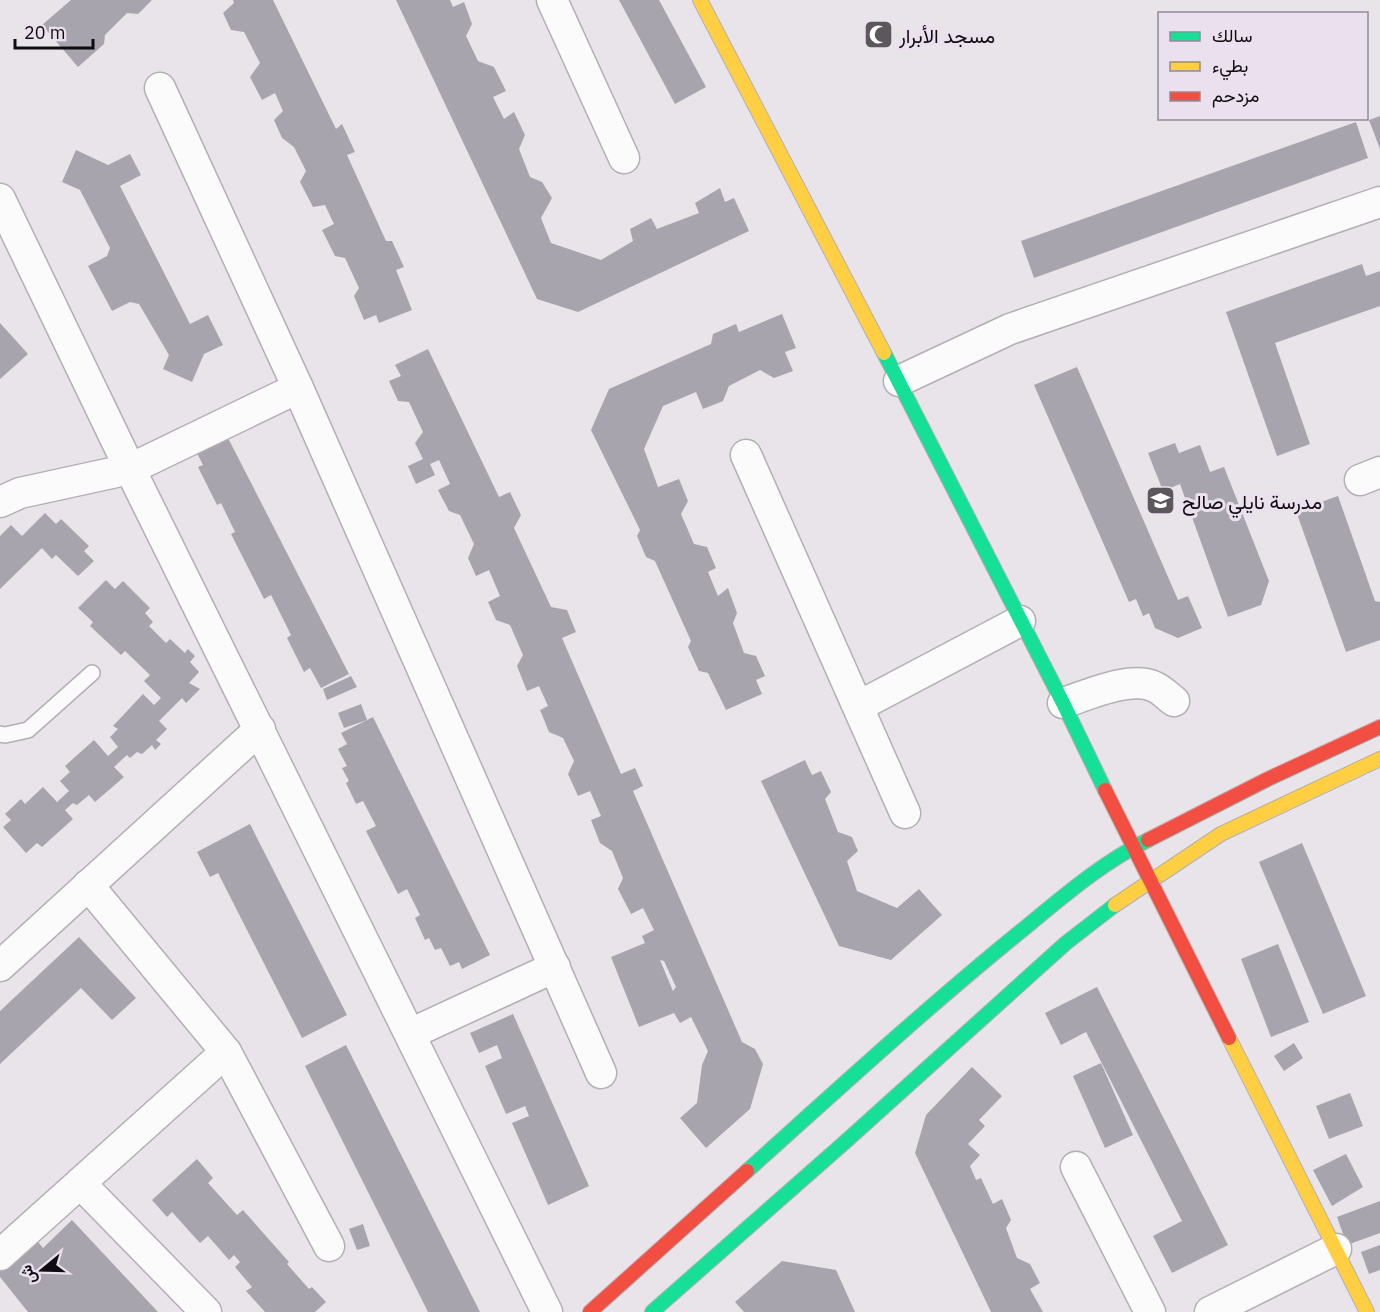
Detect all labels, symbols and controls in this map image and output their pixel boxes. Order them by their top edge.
scale bar [15,12,93,50]
legend [1158,12,1368,120]
mosque icon: مسجد الأبرار [862,19,894,51]
text: 20 m [24,21,66,44]
place label: مسجد الأبرار [898,22,995,49]
text: سالك [1212,24,1252,47]
text: بطيء [1212,54,1248,81]
text: مزدحم [1212,84,1259,108]
school or university icon: مدرسة نايلي صالح [1145,485,1177,517]
place label: مدرسة نايلي صالح [1182,488,1322,519]
north arrow [12,1240,72,1300]
text: ش [15,1263,40,1287]

